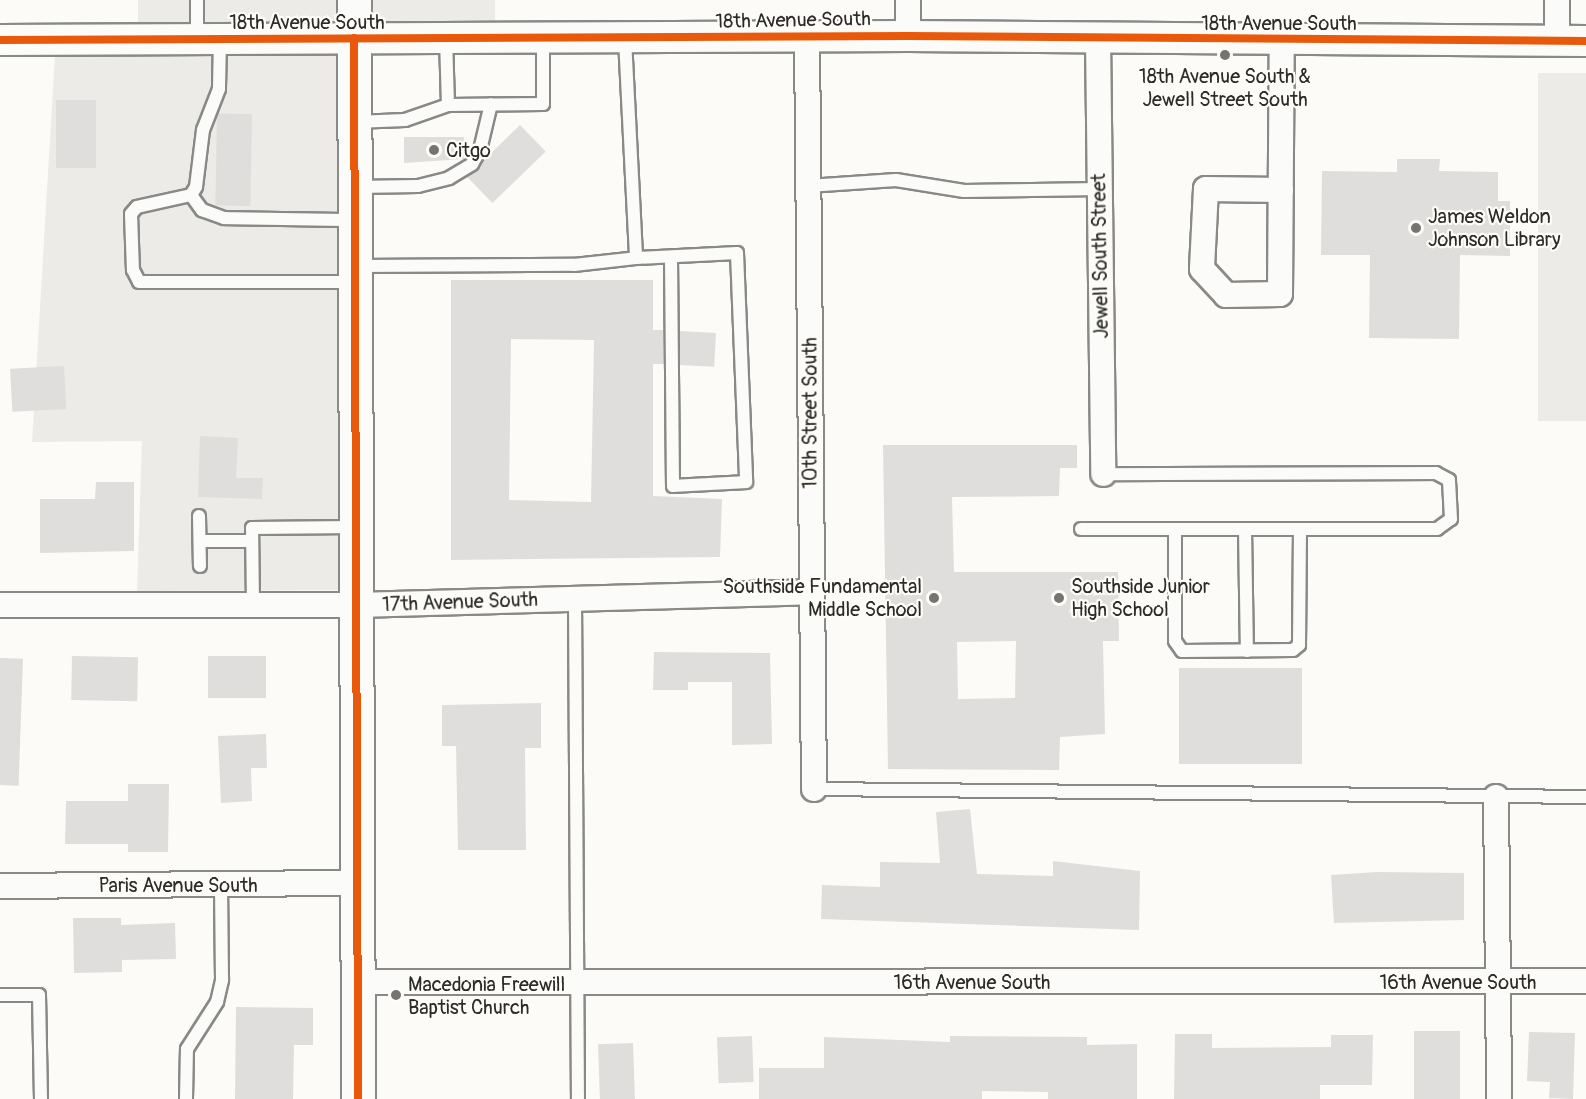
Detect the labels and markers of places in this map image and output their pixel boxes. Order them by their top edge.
marker: 18th Avenue South & Jewell Street South [1218,48,1232,62]
place label: 18th Avenue South & Jewell Street South [1139,64,1311,111]
place label: Citgo [446,138,491,162]
marker: Citgo [427,143,441,157]
place label: James Weldon Johnson Library [1428,204,1561,251]
marker: James Weldon Johnson Library [1409,221,1423,235]
place label: Southside Fundamental Middle School [722,574,922,621]
place label: Southside Junior High School [1071,574,1210,621]
marker: Southside Fundamental Middle School [927,591,941,605]
marker: Southside Junior High School [1052,591,1066,605]
place label: Macedonia Freewill Baptist Church [408,972,565,1019]
marker: Macedonia Freewill Baptist Church [389,988,403,1002]

